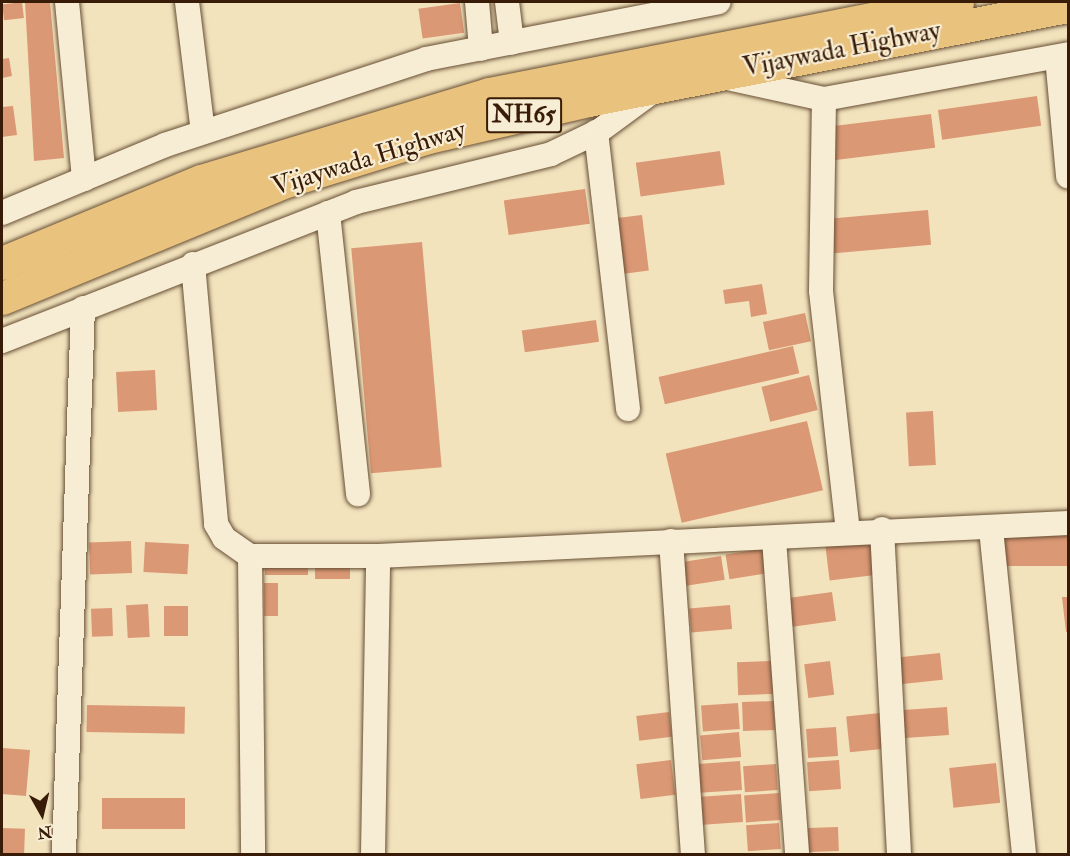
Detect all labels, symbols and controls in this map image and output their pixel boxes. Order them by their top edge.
street label: Vijaywada Highway [740,16,944,84]
road number: NH65 [485,94,563,136]
street label: Vijaywada Highway [268,115,470,203]
north arrow [12,784,72,844]
text: N [36,821,53,843]

